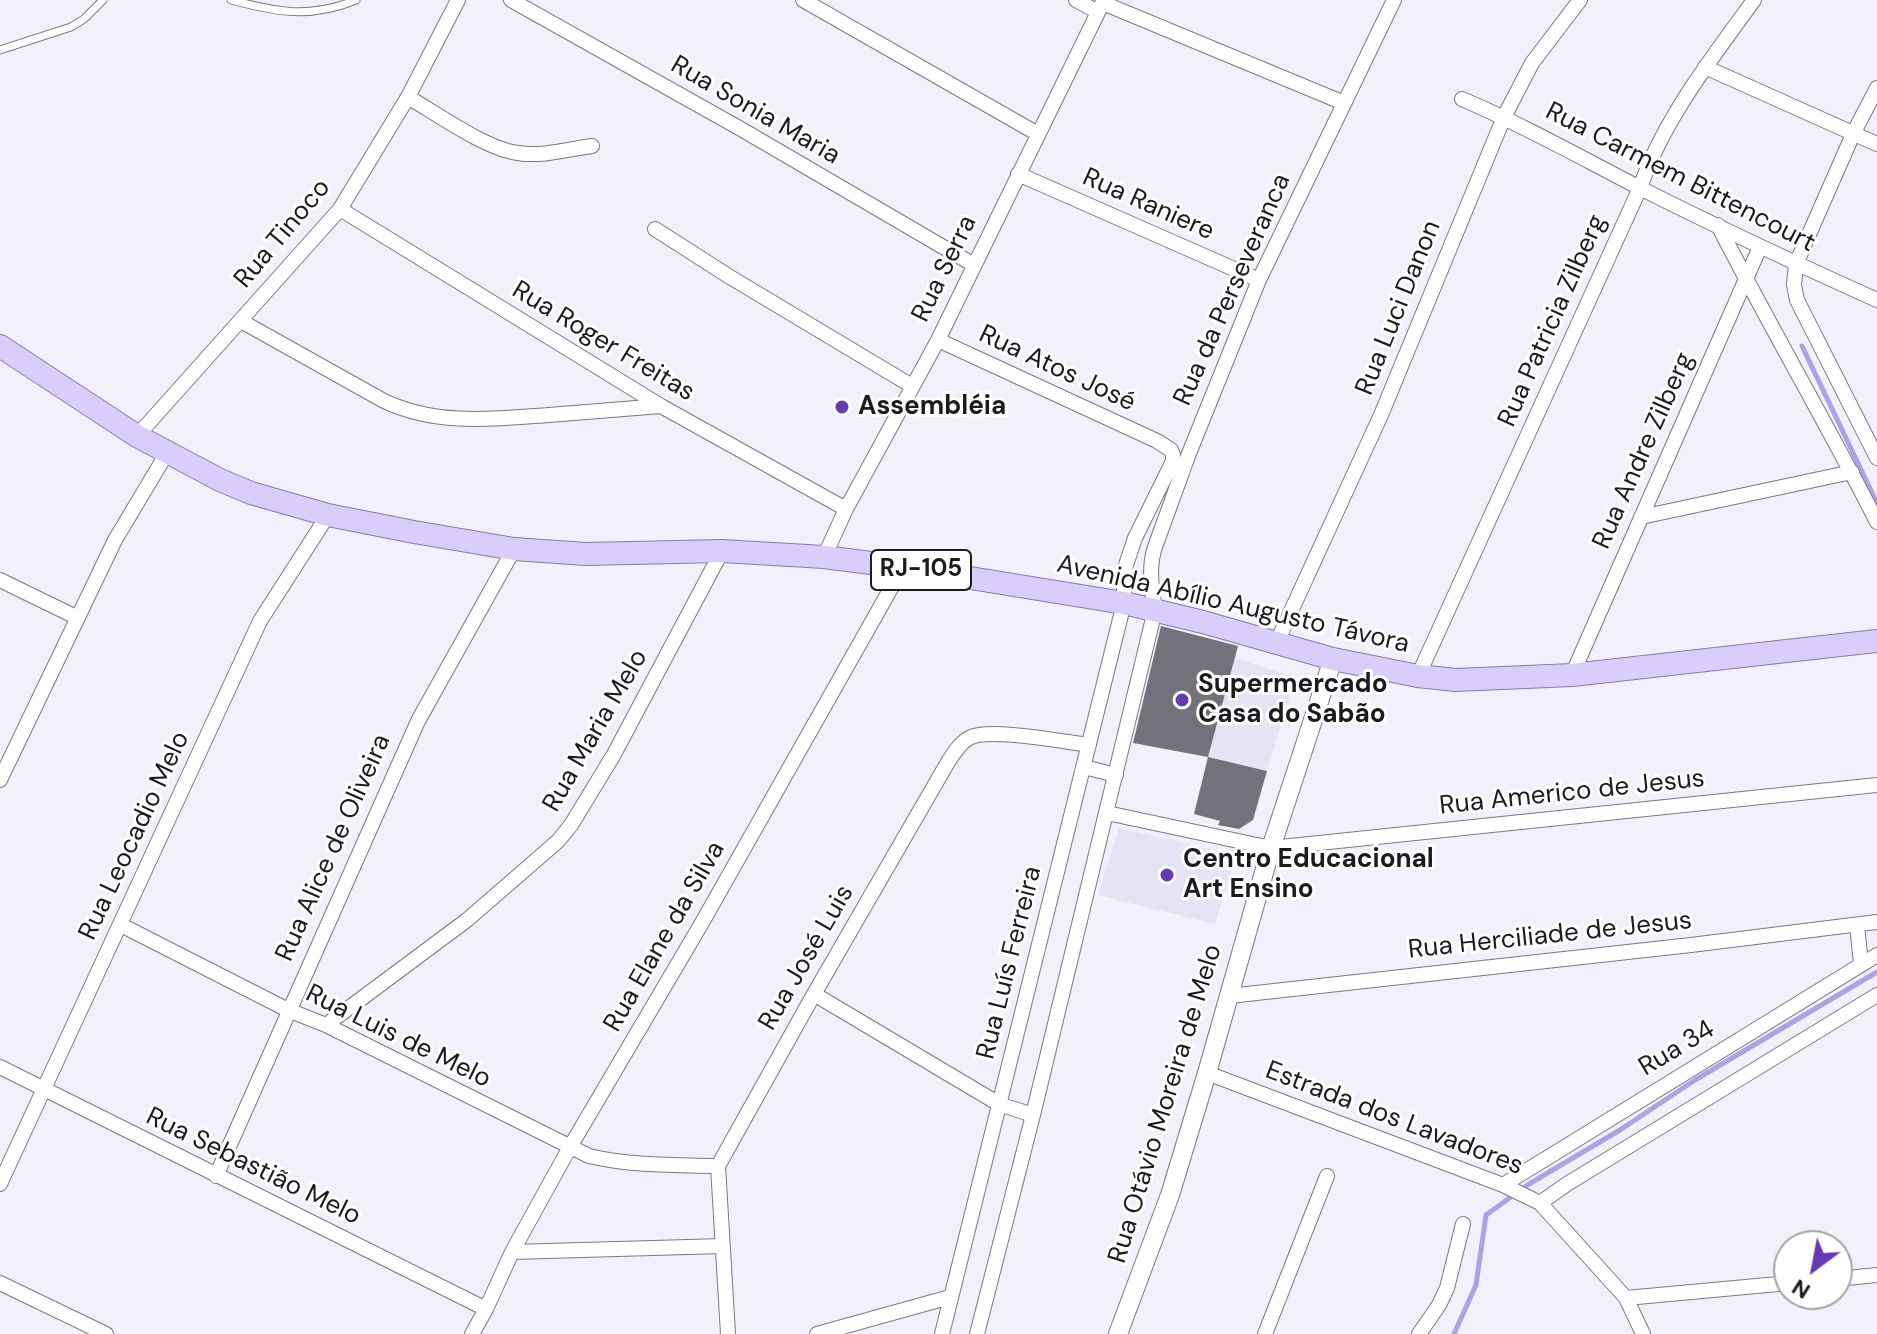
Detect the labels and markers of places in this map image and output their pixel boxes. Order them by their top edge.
place label: Assembléia [858,391,1006,423]
marker: Assembléia [833,398,851,416]
place label: Supermercado Casa do Sabão [1198,669,1387,730]
marker: Supermercado Casa do Sabão [1173,691,1191,709]
place label: Centro Educacional Art Ensino [1183,844,1434,906]
marker: Centro Educacional Art Ensino [1158,866,1176,884]

